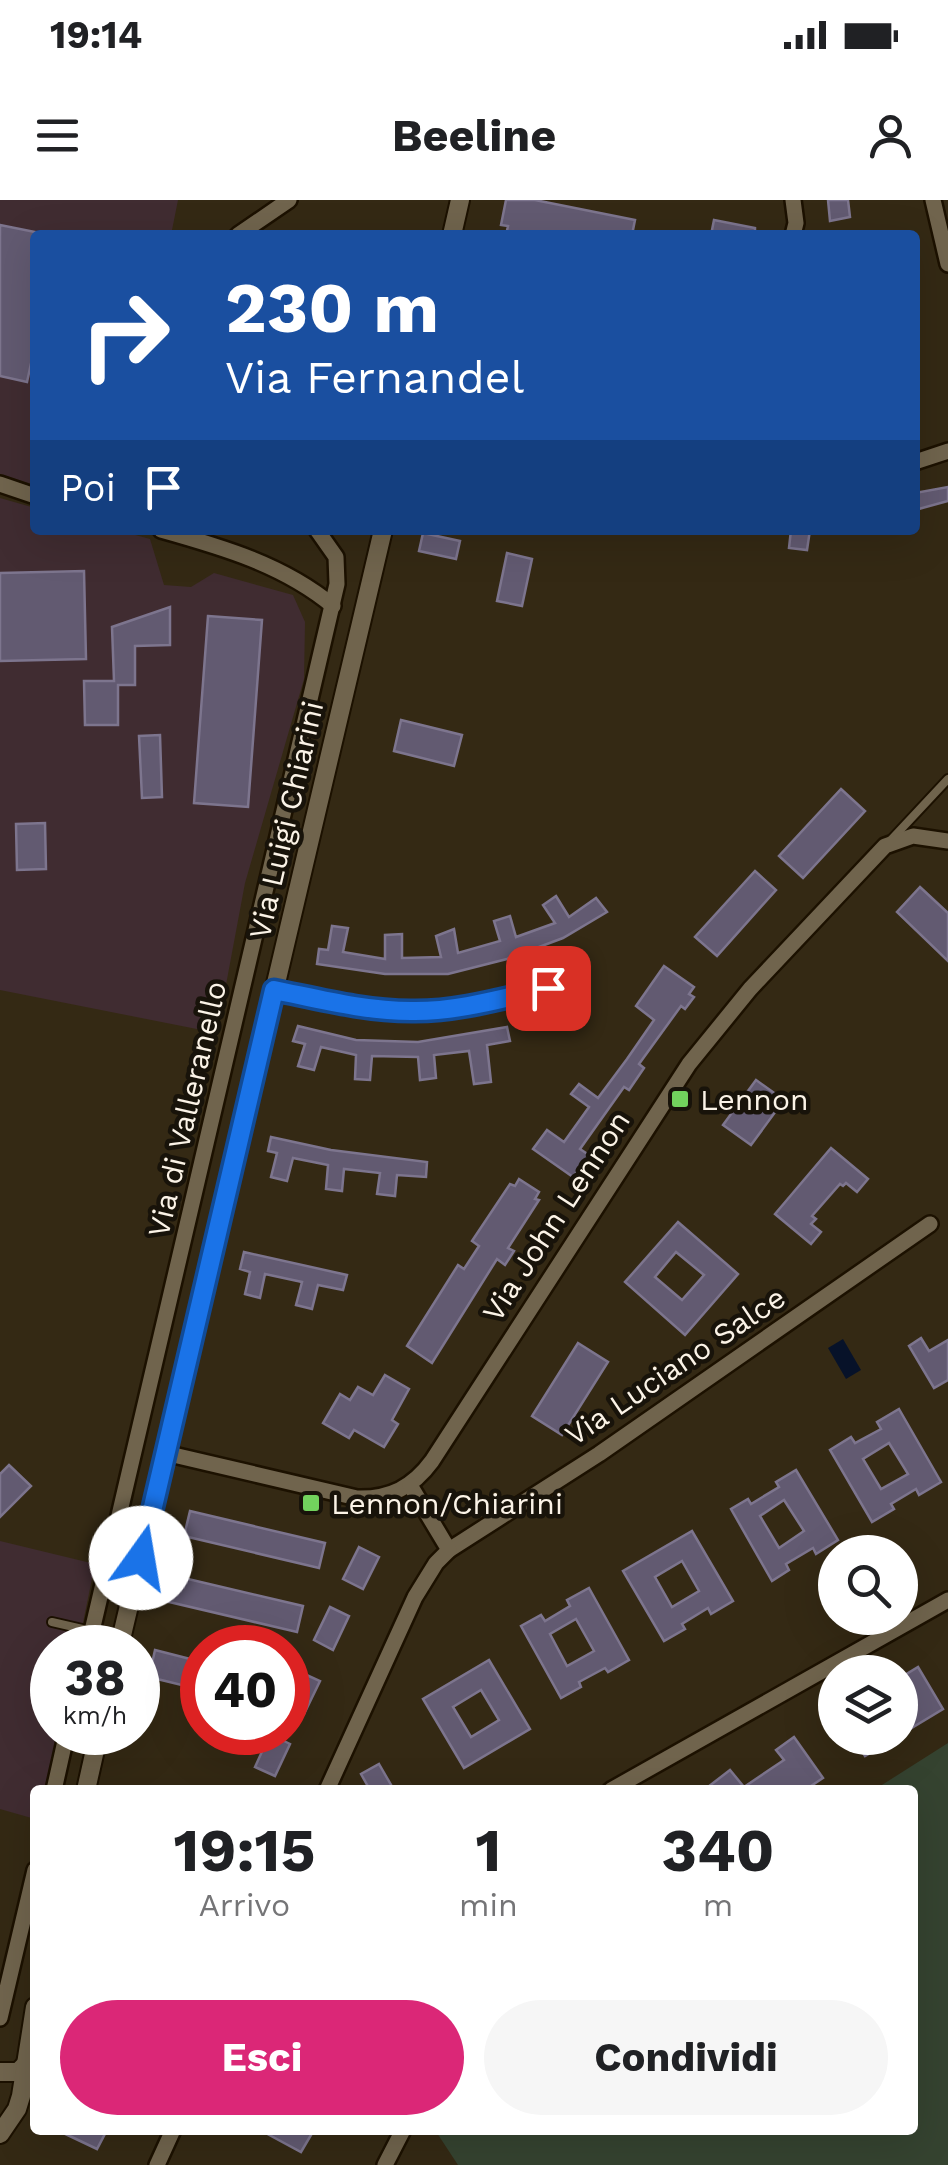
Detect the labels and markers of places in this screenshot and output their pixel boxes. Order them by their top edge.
pin [506,946,591,1031]
place label: Lennon [700,1082,809,1117]
marker: Lennon [669,1088,691,1110]
place label: Lennon/Chiarini [331,1486,563,1521]
marker: Lennon/Chiarini [300,1492,322,1514]

